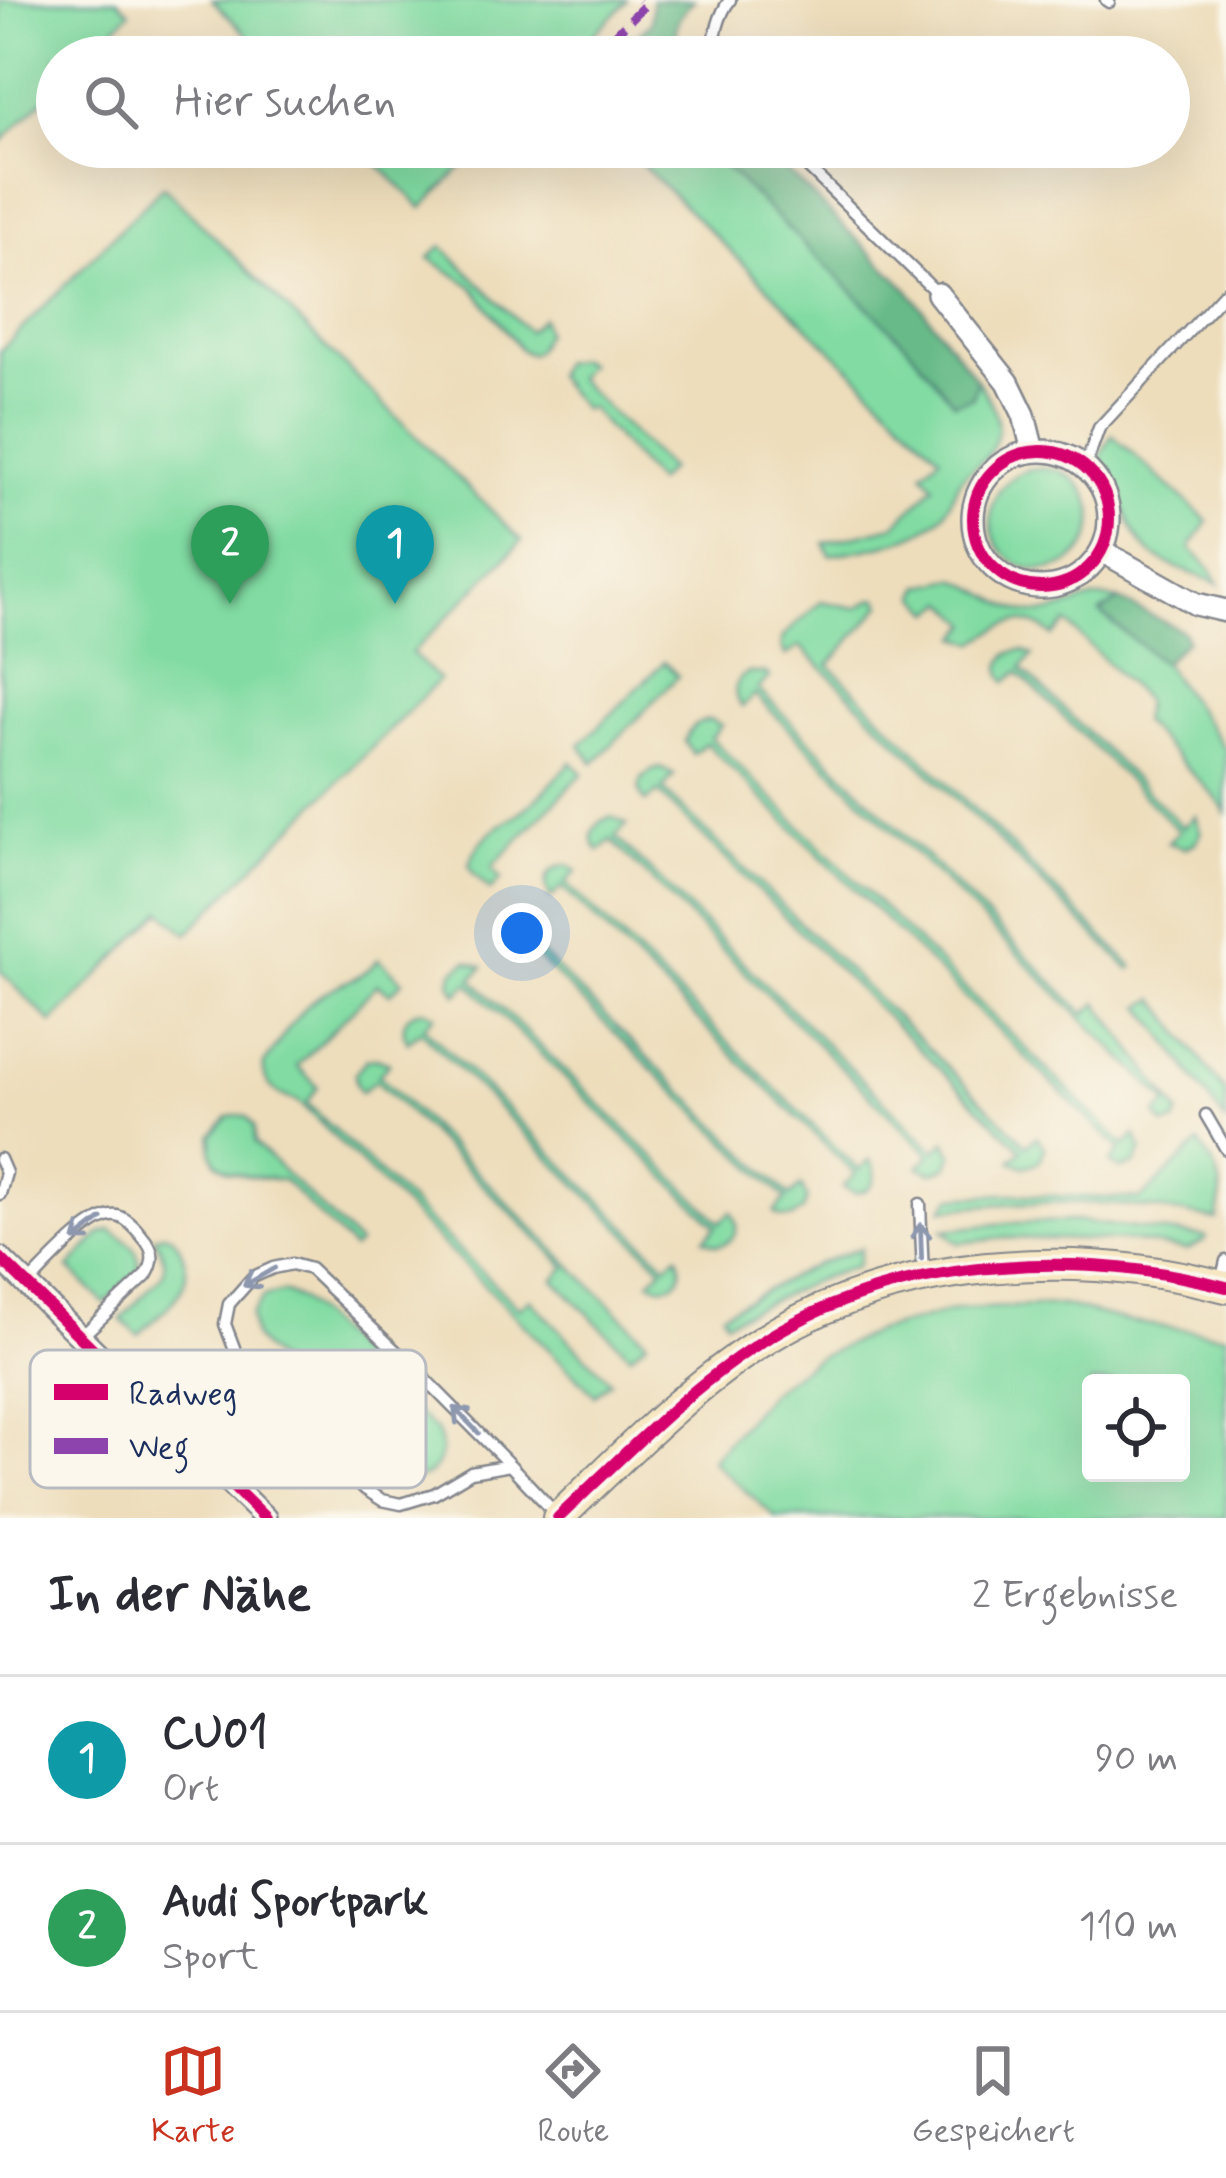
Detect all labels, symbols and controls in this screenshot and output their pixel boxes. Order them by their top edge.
search box [36,36,1190,168]
icon: search [78,69,144,135]
text: Hier suchen [174,73,396,132]
pin: 2 [191,505,269,604]
pin: 1 [356,505,434,604]
your location [492,903,552,963]
one-way arrow [73,1216,104,1243]
one-way arrow [910,1222,933,1261]
one-way arrow [242,1266,277,1290]
legend [30,1350,426,1488]
text: Radweg [129,1373,237,1417]
map controls [1082,1374,1190,1482]
button: locate [1082,1374,1190,1482]
one-way arrow [452,1406,481,1435]
text: Weg [129,1427,189,1474]
text: In der Nähe [48,1563,311,1629]
text: 2 Ergebnisse [972,1571,1178,1622]
text: CU01 [162,1705,268,1764]
text: 1 [78,1734,96,1785]
text: 90 m [1095,1734,1178,1785]
text: Ort [162,1764,219,1815]
text: Audi Sportpark [162,1873,428,1932]
text: 2 [77,1902,97,1953]
text: 110 m [1079,1902,1178,1953]
text: Sport [162,1932,259,1983]
tab: Karte [151,2038,235,2154]
tab: Route [538,2038,609,2154]
tab: Gespeichert [912,2038,1075,2154]

